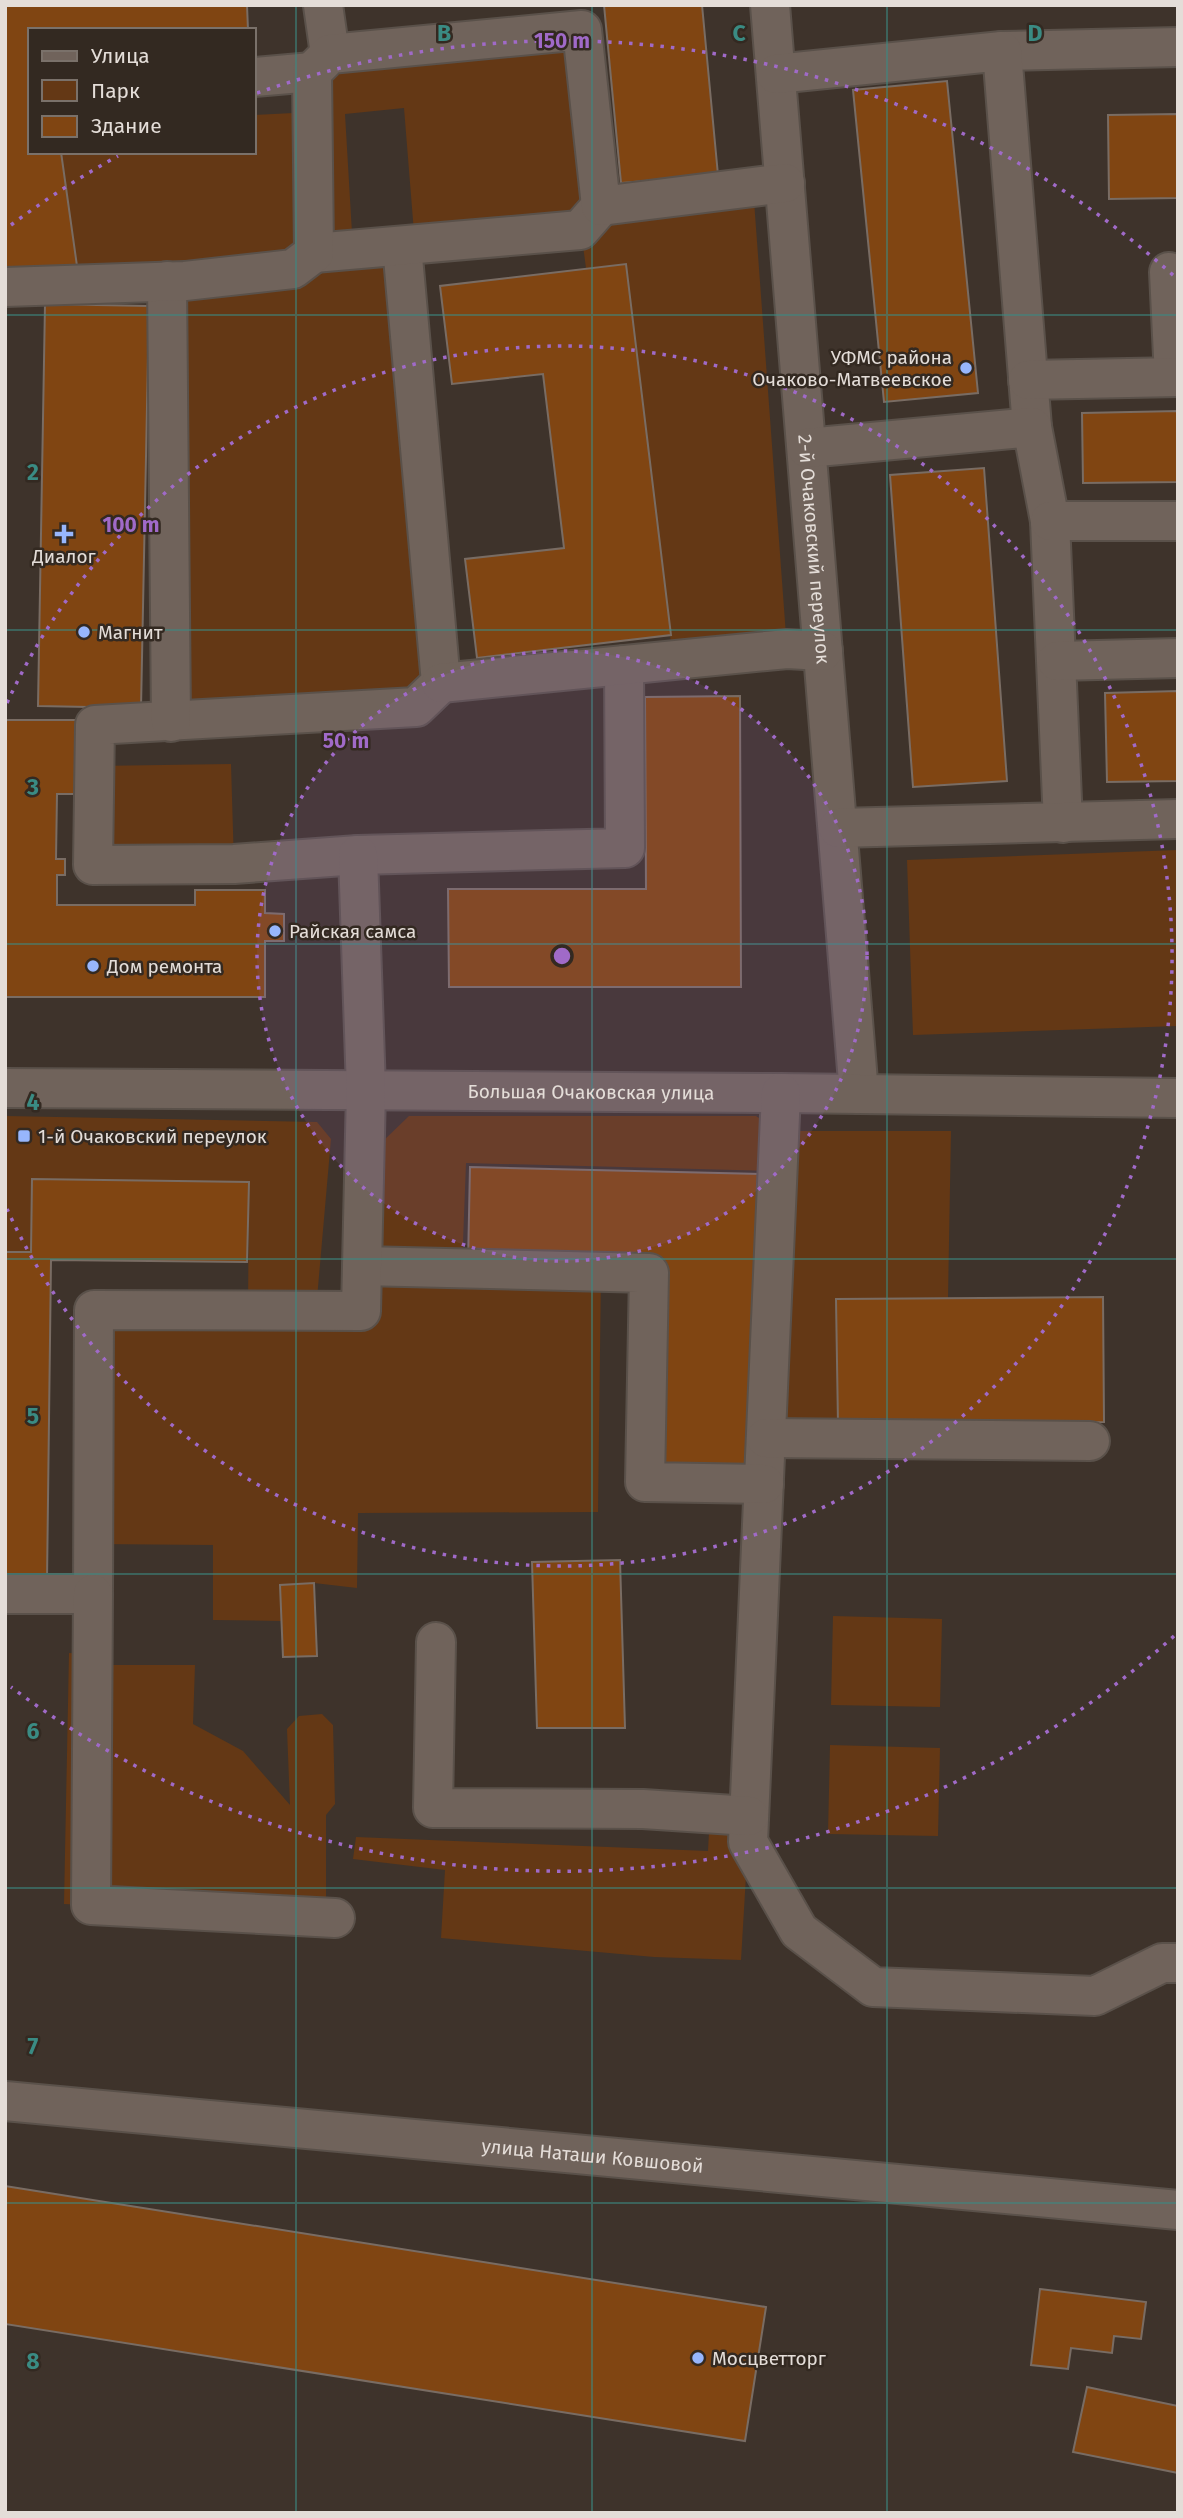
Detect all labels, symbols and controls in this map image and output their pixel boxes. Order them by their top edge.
text: B [437,19,451,47]
text: C [732,19,746,47]
text: D [1028,19,1043,47]
legend [28,28,256,154]
text: 150 m [534,28,590,54]
text: Улица [91,43,150,69]
text: Парк [91,78,140,104]
text: Здание [91,113,162,139]
place label: УФМС района Очаково-Матвеевское [752,346,952,391]
marker: УФМС района Очаково-Матвеевское [958,360,974,376]
street label: 2-й Очаковский переулок [794,434,835,665]
text: 2 [27,458,39,486]
text: 100 m [102,512,160,538]
marker: Диалог [56,526,72,542]
place label: Диалог [31,545,97,568]
place label: Магнит [98,621,163,644]
marker: Магнит [76,624,92,640]
text: 50 m [323,728,369,754]
text: 3 [26,773,39,801]
place label: Райская самса [289,920,416,943]
marker: Райская самса [267,923,283,939]
centre of rings [550,944,574,968]
place label: Дом ремонта [106,955,222,978]
marker: Дом ремонта [85,958,101,974]
street label: Большая Очаковская улица [468,1079,714,1104]
text: 4 [27,1088,40,1116]
place label: 1-й Очаковский переулок [38,1125,267,1148]
marker: 1-й Очаковский переулок [16,1128,32,1144]
text: 5 [27,1402,39,1430]
text: 6 [27,1717,40,1745]
text: 7 [28,2032,39,2060]
street label: улица Наташи Ковшовой [480,2134,704,2177]
text: 8 [26,2347,40,2375]
place label: Мосцветторг [712,2347,827,2370]
marker: Мосцветторг [690,2350,706,2366]

